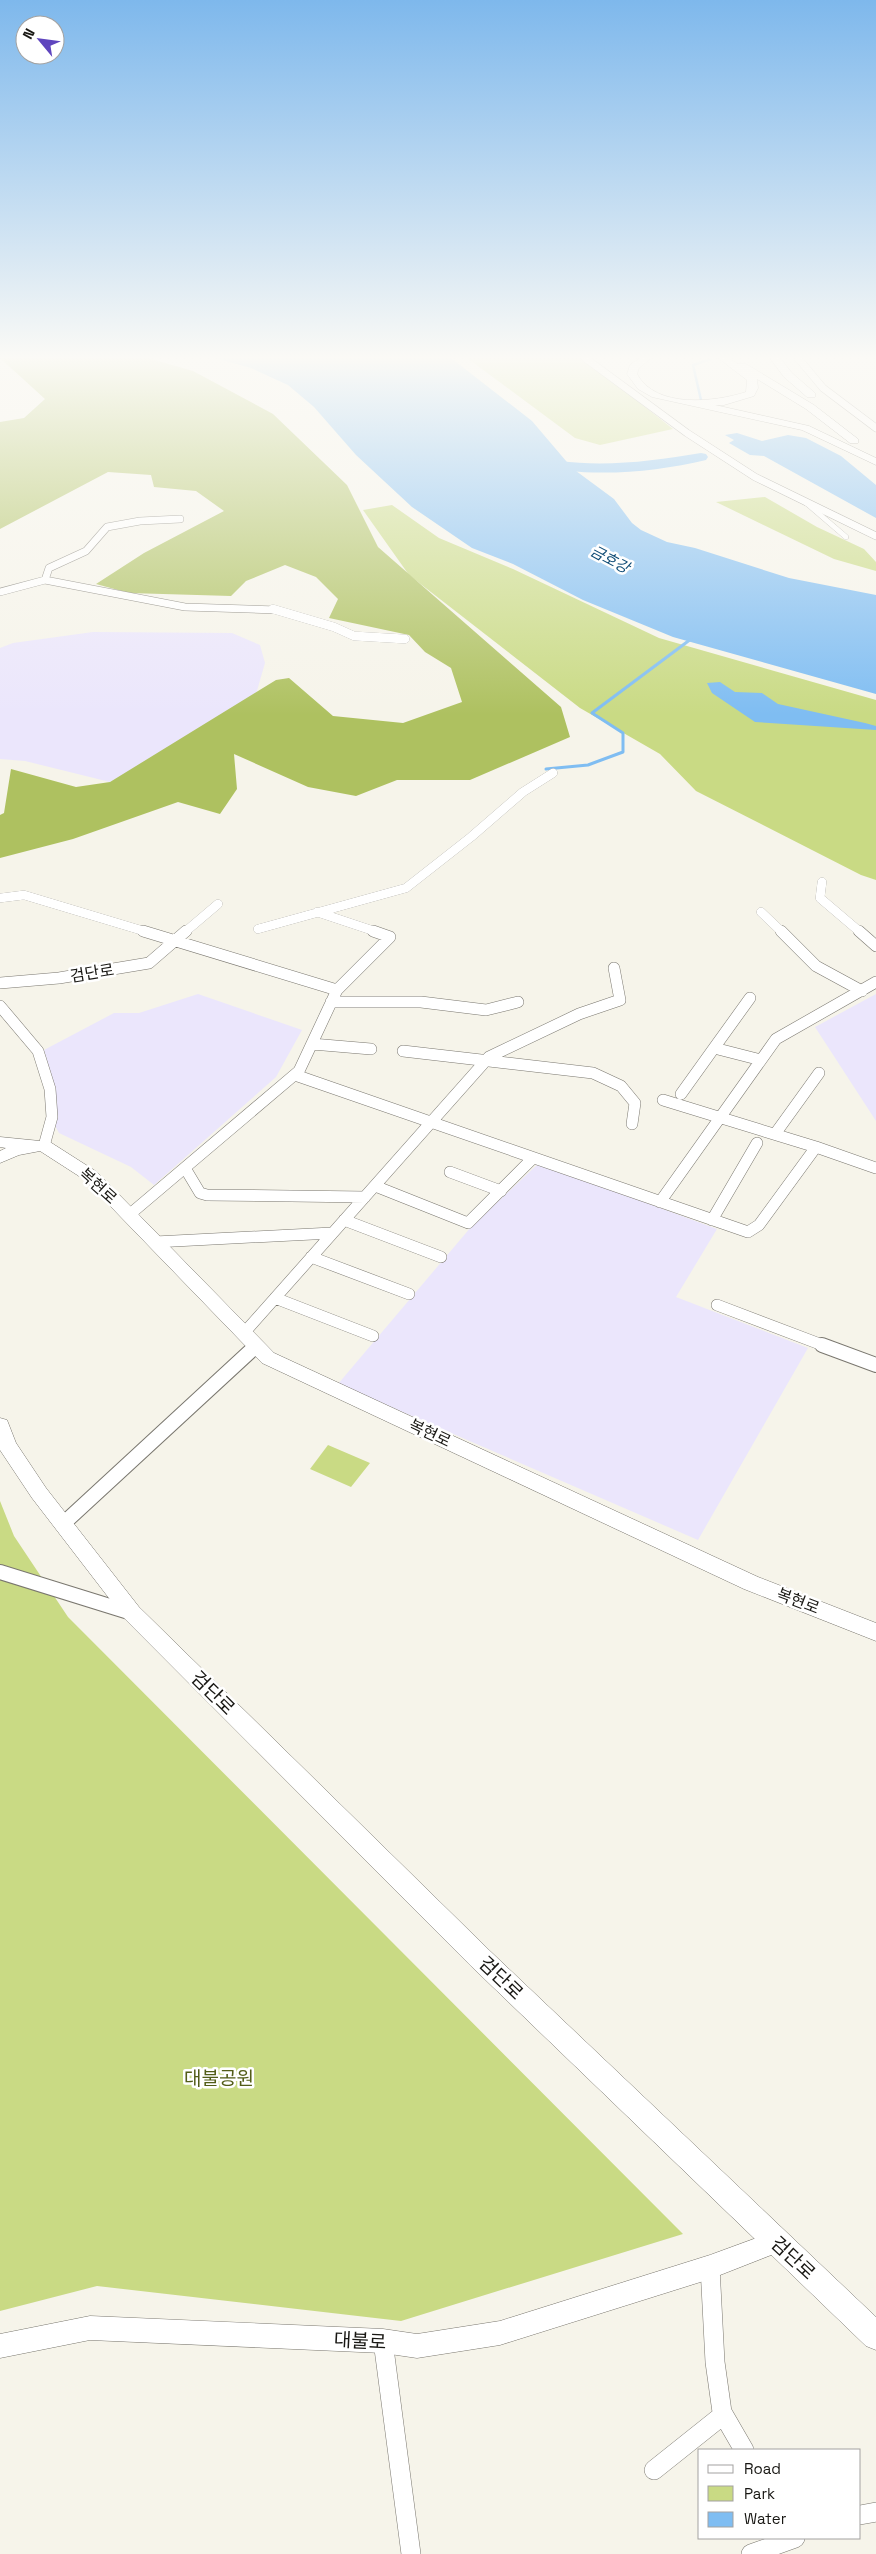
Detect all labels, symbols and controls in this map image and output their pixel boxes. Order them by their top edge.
north arrow [15,15,65,65]
text: N [18,25,39,42]
water label: 금호강 [587,541,635,578]
street label: 검단로 [69,959,116,987]
street label: 복현로 [75,1163,122,1209]
street label: 복현로 [406,1414,455,1452]
street label: 복현로 [774,1583,823,1619]
street label: 검단로 [186,1666,240,1720]
street label: 검단로 [473,1951,529,2005]
park label: 대불공원 [184,2066,254,2091]
street label: 검단로 [765,2231,821,2285]
street label: 대불로 [333,2327,387,2355]
legend [698,2449,861,2539]
text: Road [744,2459,781,2478]
text: Park [744,2484,775,2503]
text: Water [744,2509,787,2528]

